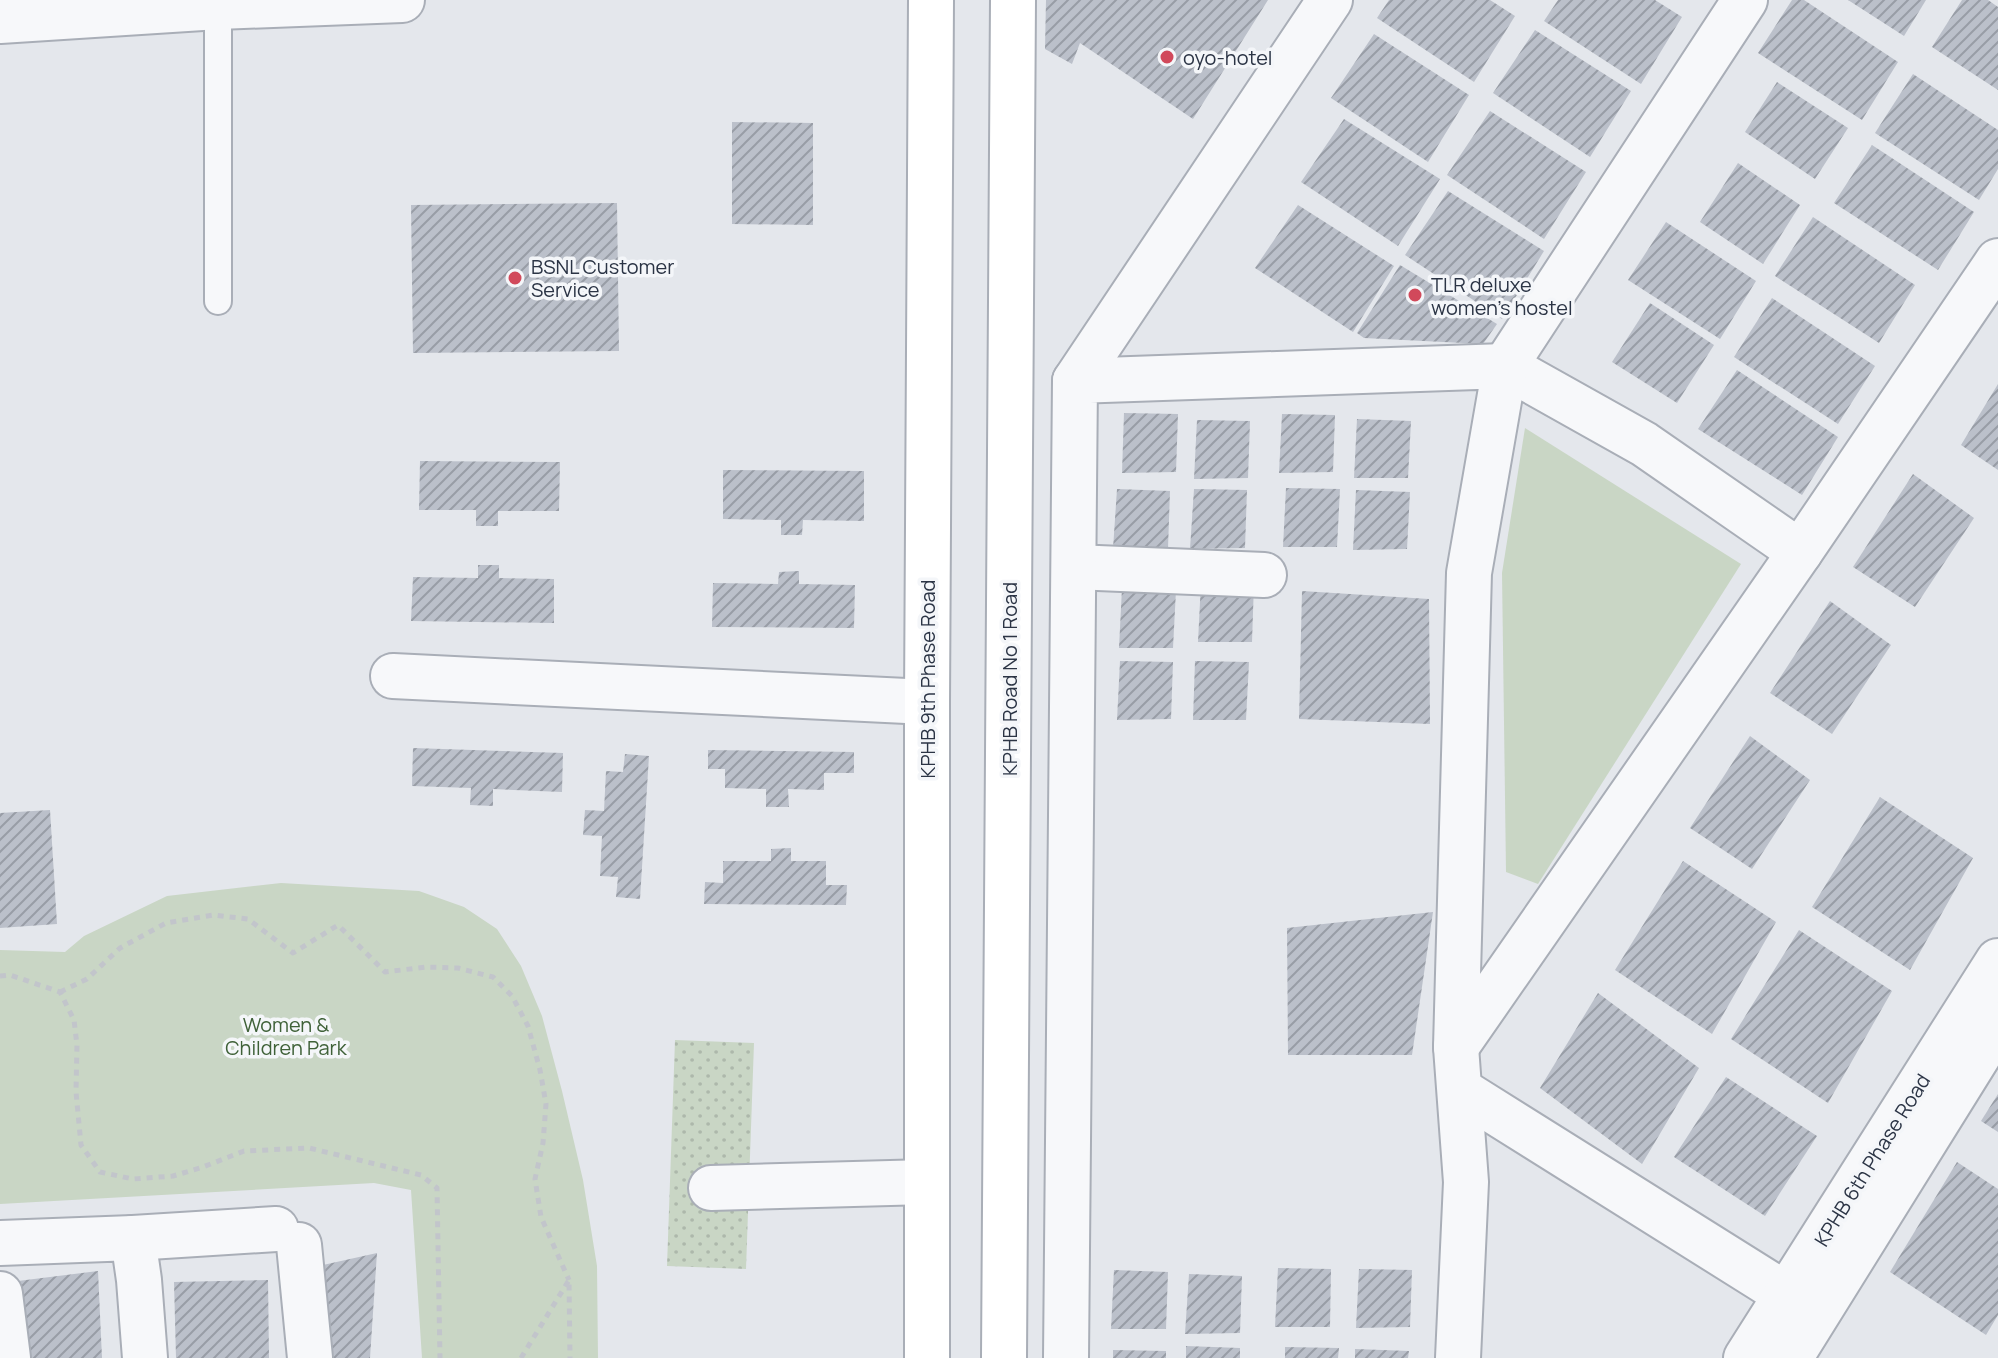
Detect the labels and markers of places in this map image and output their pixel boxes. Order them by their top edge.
place label: oyo-hotel [1183,44,1273,71]
marker: oyo-hotel [1158,48,1176,66]
place label: BSNL Customer Service [531,253,674,303]
marker: BSNL Customer Service [506,269,524,287]
place label: TLR deluxe women's hostel [1431,271,1573,321]
marker: TLR deluxe women's hostel [1406,286,1424,304]

